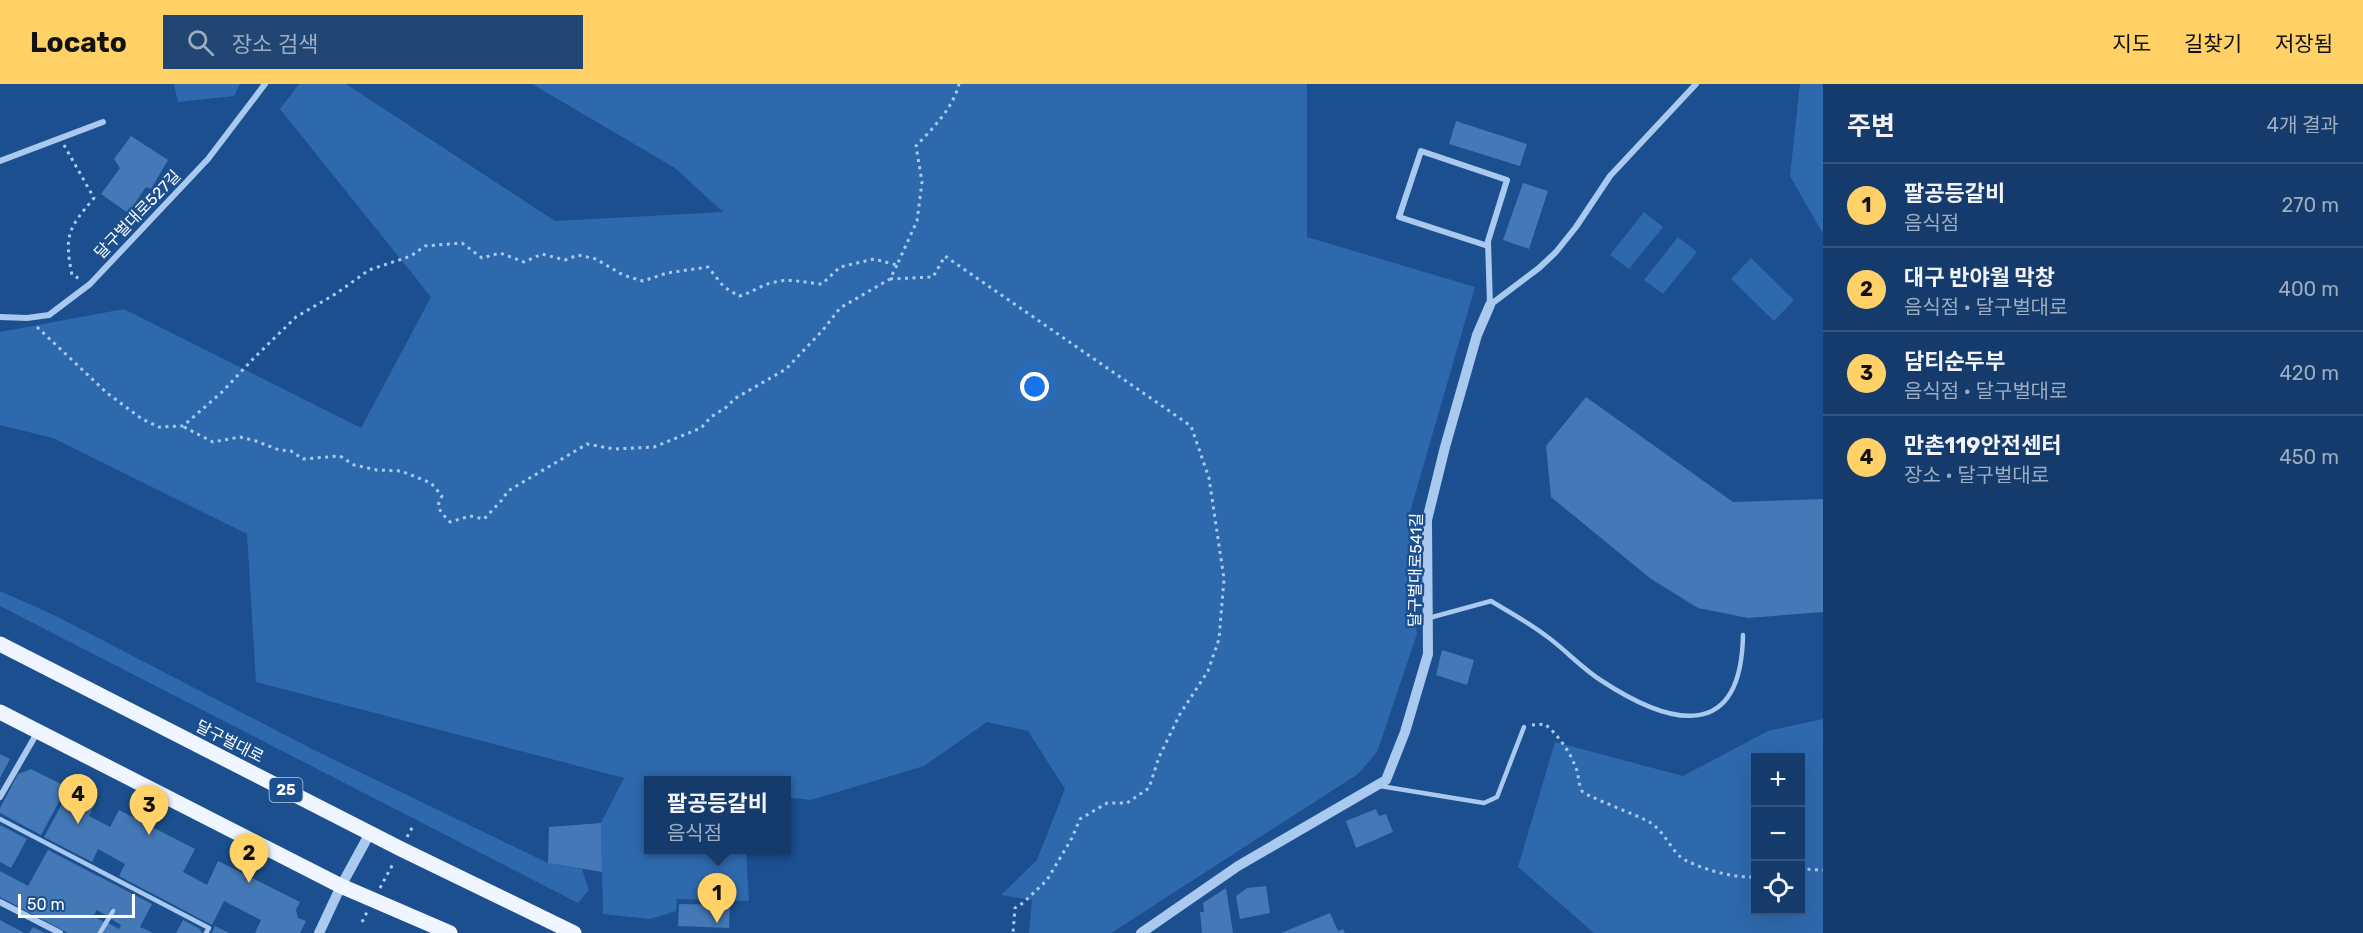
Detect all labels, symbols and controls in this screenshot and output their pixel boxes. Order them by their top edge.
search box [163,15,583,69]
text: Locato [30,26,127,59]
icon: search [184,26,217,59]
text: 장소 검색 [232,31,318,58]
text: 지도 [2112,31,2151,56]
text: 길찾기 [2184,31,2242,56]
text: 저장됨 [2275,31,2333,56]
text: 주변 [1847,111,1895,142]
text: 4개 결과 [2266,113,2339,137]
street label: 달구벌대로527길 [90,166,184,262]
text: 팔공등갈비 [1904,180,2005,207]
text: 1 [1862,193,1871,217]
text: 270 m [2282,193,2339,217]
text: 음식점 [1904,211,1959,235]
text: 대구 반야월 막창 [1904,264,2055,291]
text: 2 [1860,277,1873,301]
text: 400 m [2279,277,2339,301]
text: 음식점 · 달구벌대로 [1904,295,2068,319]
text: 담티순두부 [1904,348,2005,375]
text: 3 [1860,361,1873,385]
text: 420 m [2279,361,2339,385]
your location [1020,372,1049,401]
text: 음식점 · 달구벌대로 [1904,379,2068,403]
text: 만촌119안전센터 [1904,432,2061,459]
text: 4 [1860,445,1873,469]
text: 450 m [2279,445,2339,469]
text: 장소 · 달구벌대로 [1904,463,2049,487]
street label: 달구벌대로541길 [1405,513,1426,627]
street label: 달구벌대로 [193,716,267,767]
map controls [1751,753,1805,915]
button: + [1751,753,1805,807]
pin: 4 [58,774,98,824]
popup [644,776,791,854]
road number: 25 [270,778,302,802]
pin: 3 [130,786,168,835]
text: 팔공등갈비 [667,790,768,817]
button: − [1751,807,1805,861]
text: 음식점 [667,821,722,845]
pin: 2 [230,834,268,883]
button: locate [1751,861,1805,915]
pin: 1 [698,874,736,923]
scale bar [18,891,135,918]
text: 50 m [27,895,65,914]

